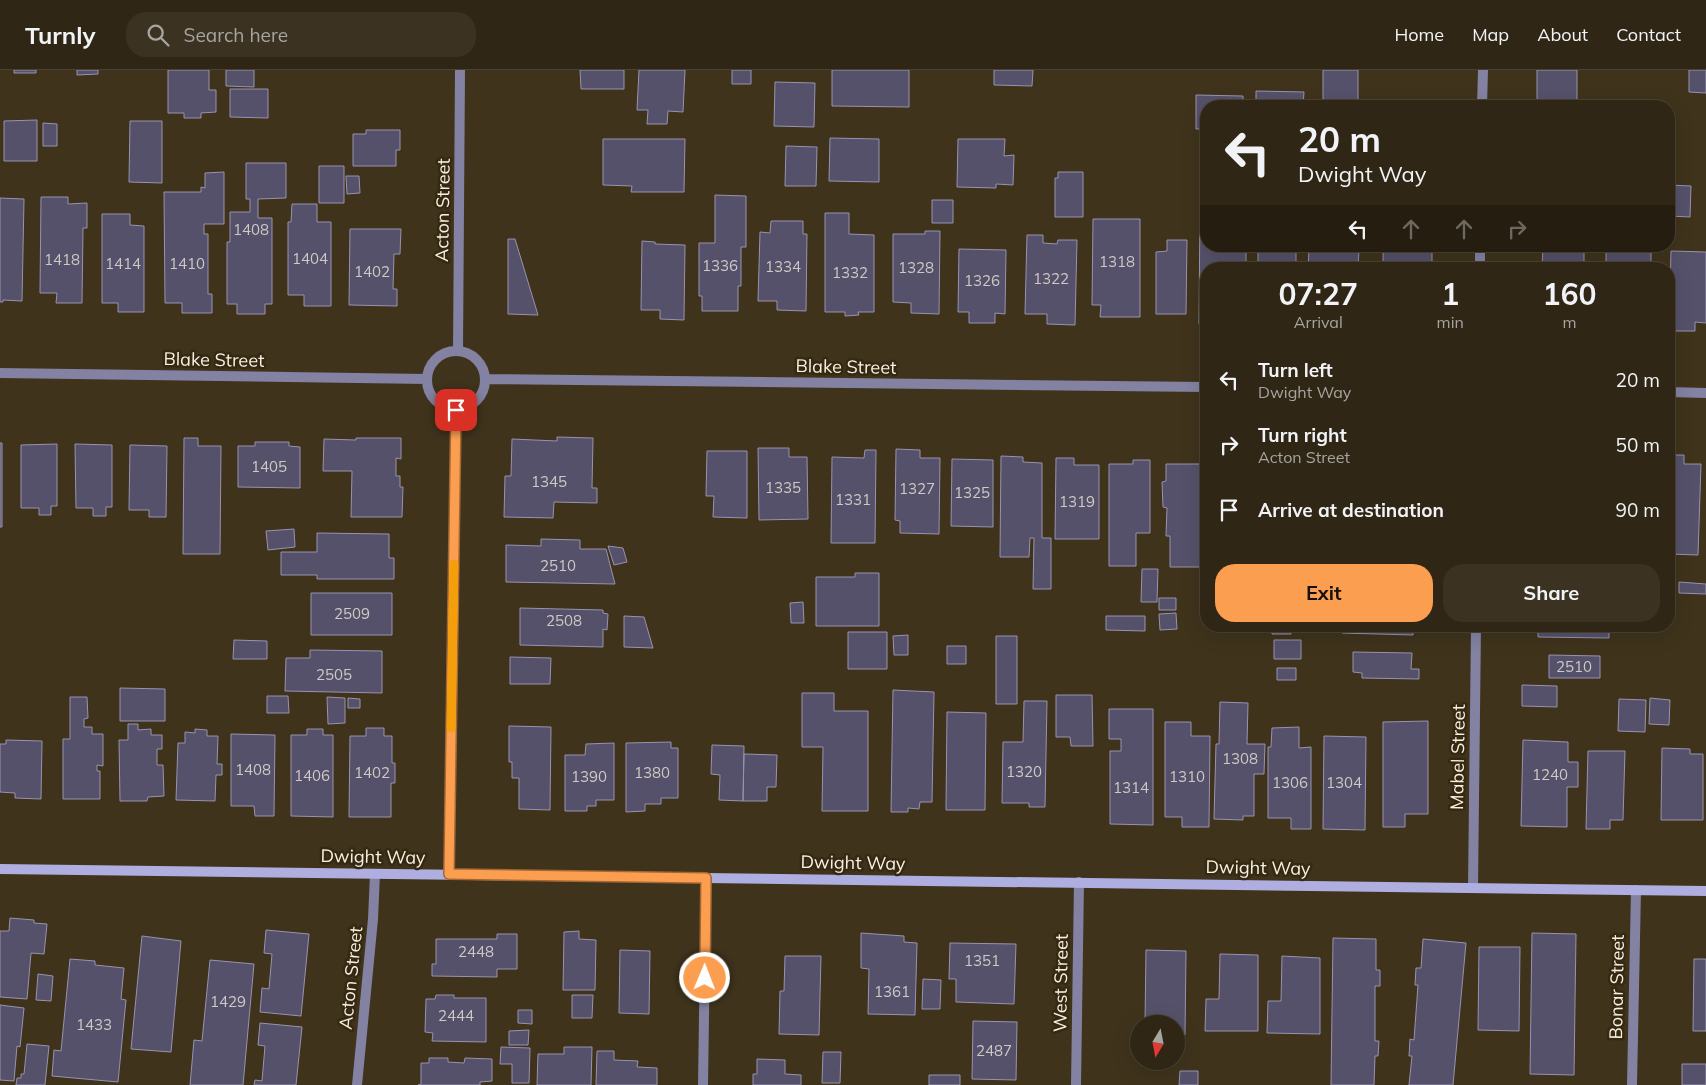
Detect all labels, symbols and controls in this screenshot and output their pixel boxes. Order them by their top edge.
search box [126,12,476,57]
text: Turnly [25,20,96,50]
icon: search [144,21,172,49]
text: Search here [184,23,288,47]
text: Home [1394,23,1444,46]
text: Map [1472,23,1509,46]
text: About [1537,23,1588,46]
text: Contact [1616,23,1681,46]
text: 20 m [1298,117,1381,161]
icon: left [1215,120,1280,185]
street label: Acton Street [430,158,455,262]
text: Dwight Way [1298,160,1426,188]
icon: left [1344,215,1372,243]
icon: ahead [1397,215,1425,243]
icon: ahead [1450,215,1478,243]
icon: right [1503,215,1531,243]
house number: 1408 [233,220,269,239]
house number: 1404 [292,249,328,268]
house number: 1418 [44,250,80,269]
house number: 1318 [1099,252,1135,271]
house number: 1414 [105,254,141,273]
house number: 1410 [169,254,205,273]
house number: 1336 [702,256,738,275]
house number: 1334 [765,257,801,276]
house number: 1328 [898,258,934,277]
house number: 1402 [354,262,390,281]
house number: 1332 [832,263,868,282]
house number: 1322 [1033,269,1069,288]
house number: 1326 [964,271,1000,290]
text: 07:27 [1279,275,1358,313]
text: 1 [1441,275,1459,313]
text: 160 [1542,275,1596,313]
text: Arrival [1294,312,1343,332]
text: min [1437,312,1464,332]
text: m [1562,312,1576,332]
street label: Blake Street [163,347,265,372]
street label: Blake Street [795,354,897,379]
text: Turn left [1258,358,1333,382]
icon: left [1215,366,1243,394]
text: 20 m [1616,368,1660,392]
text: Dwight Way [1258,382,1351,402]
pin [435,389,477,431]
icon: arrive [442,396,470,424]
text: Turn right [1258,423,1347,447]
icon: right [1215,431,1243,459]
text: 50 m [1616,433,1660,457]
text: Acton Street [1258,447,1350,467]
house number: 1405 [251,457,287,476]
house number: 1345 [531,472,567,491]
house number: 1335 [765,478,801,497]
house number: 1327 [899,479,935,498]
house number: 1325 [954,483,990,502]
house number: 1331 [835,490,871,509]
house number: 1319 [1059,492,1095,511]
icon: arrive [1215,496,1243,524]
text: Arrive at destination [1258,498,1444,522]
text: 90 m [1616,498,1660,522]
house number: 2510 [540,556,576,575]
button: Exit [1215,564,1433,622]
button: Share [1443,564,1660,622]
house number: 2509 [334,604,370,623]
house number: 2508 [546,611,582,630]
house number: 2510 [1556,657,1592,676]
house number: 2505 [316,665,352,684]
street label: Mabel Street [1445,704,1470,810]
house number: 1308 [1222,749,1258,768]
house number: 1408 [235,760,271,779]
house number: 1320 [1006,762,1042,781]
house number: 1402 [354,763,390,782]
house number: 1380 [634,763,670,782]
house number: 1240 [1532,765,1568,784]
house number: 1406 [294,766,330,785]
house number: 1390 [571,767,607,786]
house number: 1310 [1169,767,1205,786]
house number: 1306 [1272,773,1308,792]
house number: 1304 [1326,773,1362,792]
house number: 1314 [1113,778,1149,797]
street label: Dwight Way [320,844,426,869]
street label: Dwight Way [800,850,906,875]
street label: Dwight Way [1205,855,1311,880]
street label: Acton Street [334,925,367,1031]
street label: West Street [1048,934,1073,1032]
street label: Bonar Street [1604,934,1629,1040]
house number: 2448 [458,942,494,961]
position arrow [678,951,730,1003]
house number: 1351 [964,951,1000,970]
house number: 1361 [874,982,910,1001]
house number: 1429 [210,992,246,1011]
house number: 2444 [438,1006,474,1025]
house number: 1433 [76,1015,112,1034]
north arrow [1130,1015,1185,1070]
map controls [1130,1015,1185,1070]
house number: 2487 [976,1041,1012,1060]

